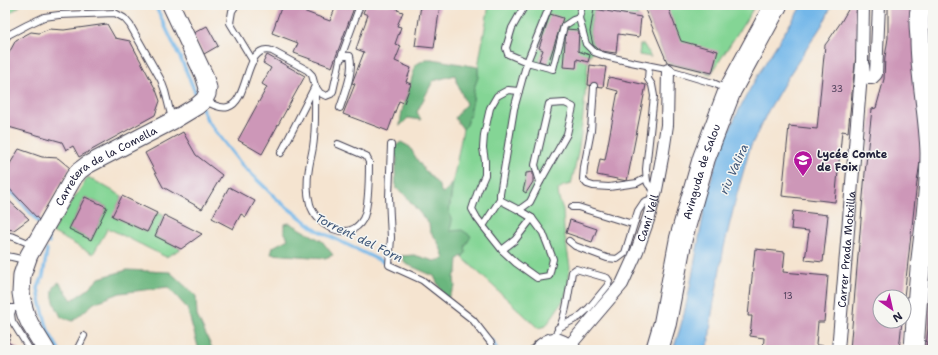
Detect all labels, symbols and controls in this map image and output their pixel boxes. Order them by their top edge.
house number: 33 [831,83,843,95]
street label: Avinguda de Salou [679,122,724,221]
street label: Carretera de la Comella [52,123,159,208]
water label: riu Valira [716,141,752,197]
place label: Lycée Comte de Foix [817,147,888,175]
school or university icon: Lycée Comte de Foix [792,149,814,177]
street label: Carrer Prada Motxilla [834,190,859,308]
street label: Camí Vell [633,192,662,244]
water label: Torrent del Forn [313,210,405,266]
north arrow [872,289,912,329]
house number: 13 [783,290,793,302]
text: N [889,308,905,326]

